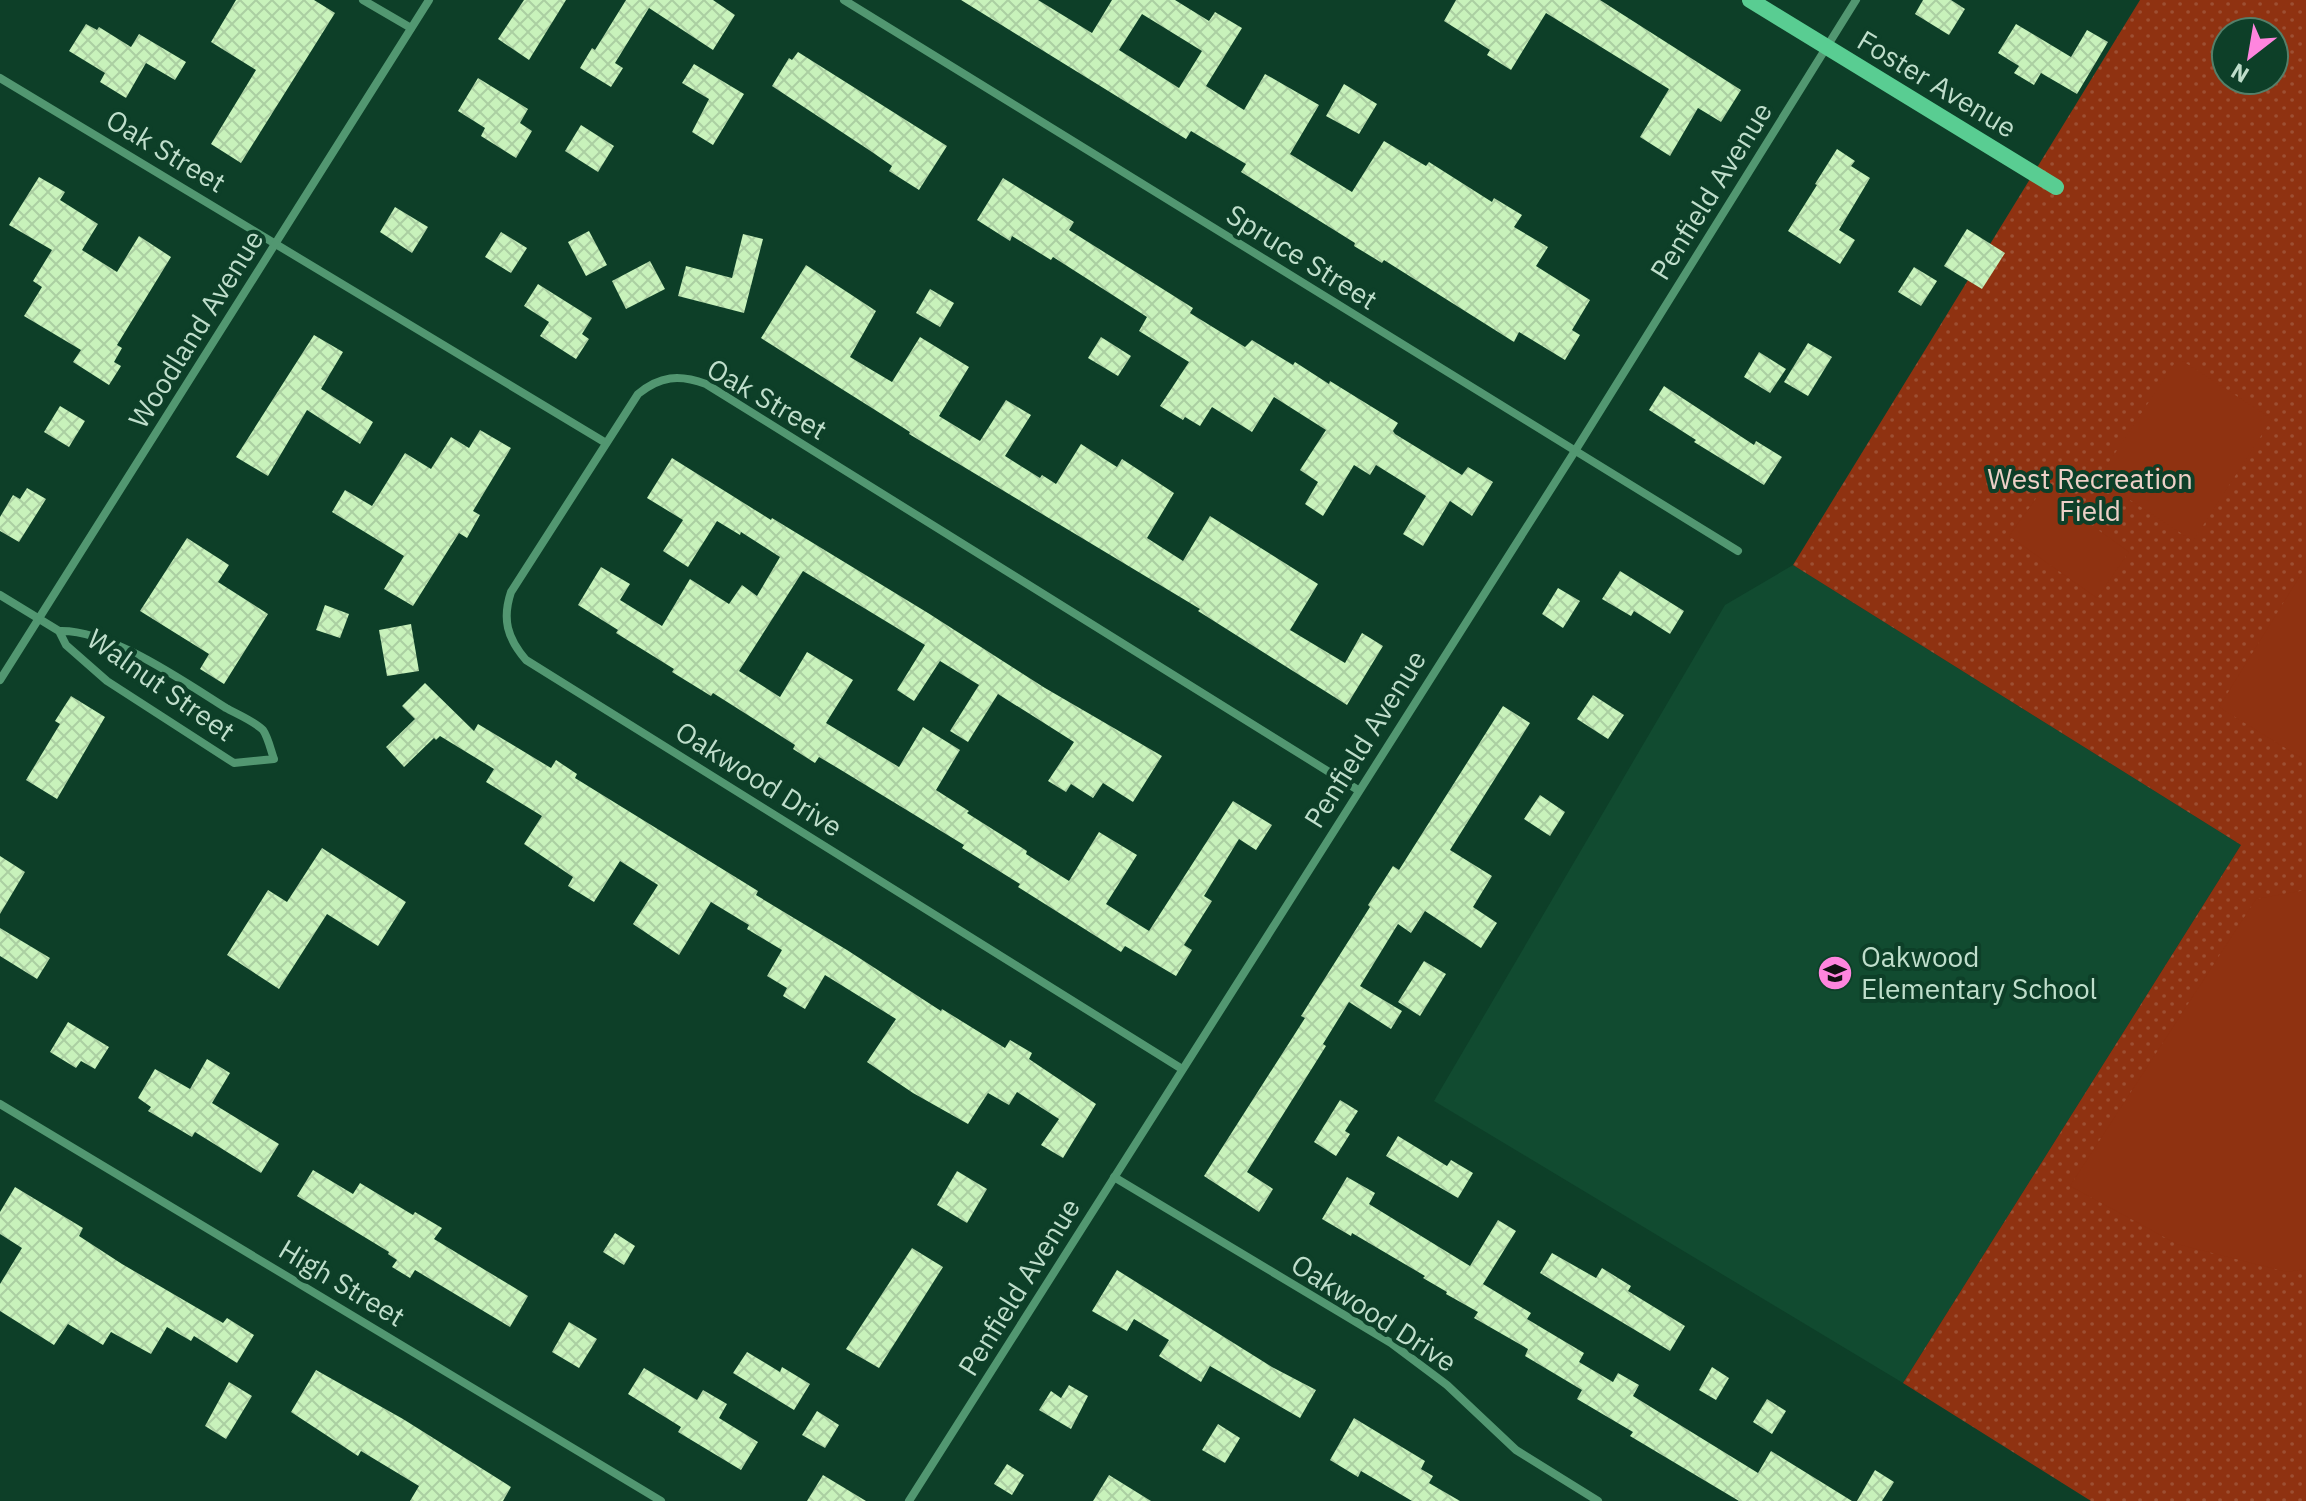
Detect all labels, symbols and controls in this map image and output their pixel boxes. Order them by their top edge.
north arrow [2210,16,2290,96]
street label: Foster Avenue [1851,21,2024,146]
text: N [2225,57,2254,90]
street label: Penfield Avenue [1641,95,1780,287]
street label: Oak Street [100,100,233,201]
street label: Spruce Street [1220,195,1385,318]
street label: Woodland Avenue [120,223,271,435]
street label: Oak Street [700,349,834,448]
park label: West Recreation Field [1987,460,2193,529]
street label: Walnut Street [80,620,242,749]
street label: Penfield Avenue [1295,643,1434,835]
street label: Oakwood Drive [669,713,850,845]
place label: Oakwood Elementary School [1861,938,2097,1007]
school or university icon: Oakwood Elementary School [1816,954,1854,992]
street label: Penfield Avenue [949,1191,1088,1383]
street label: High Street [272,1230,412,1335]
street label: Oakwood Drive [1284,1245,1464,1380]

